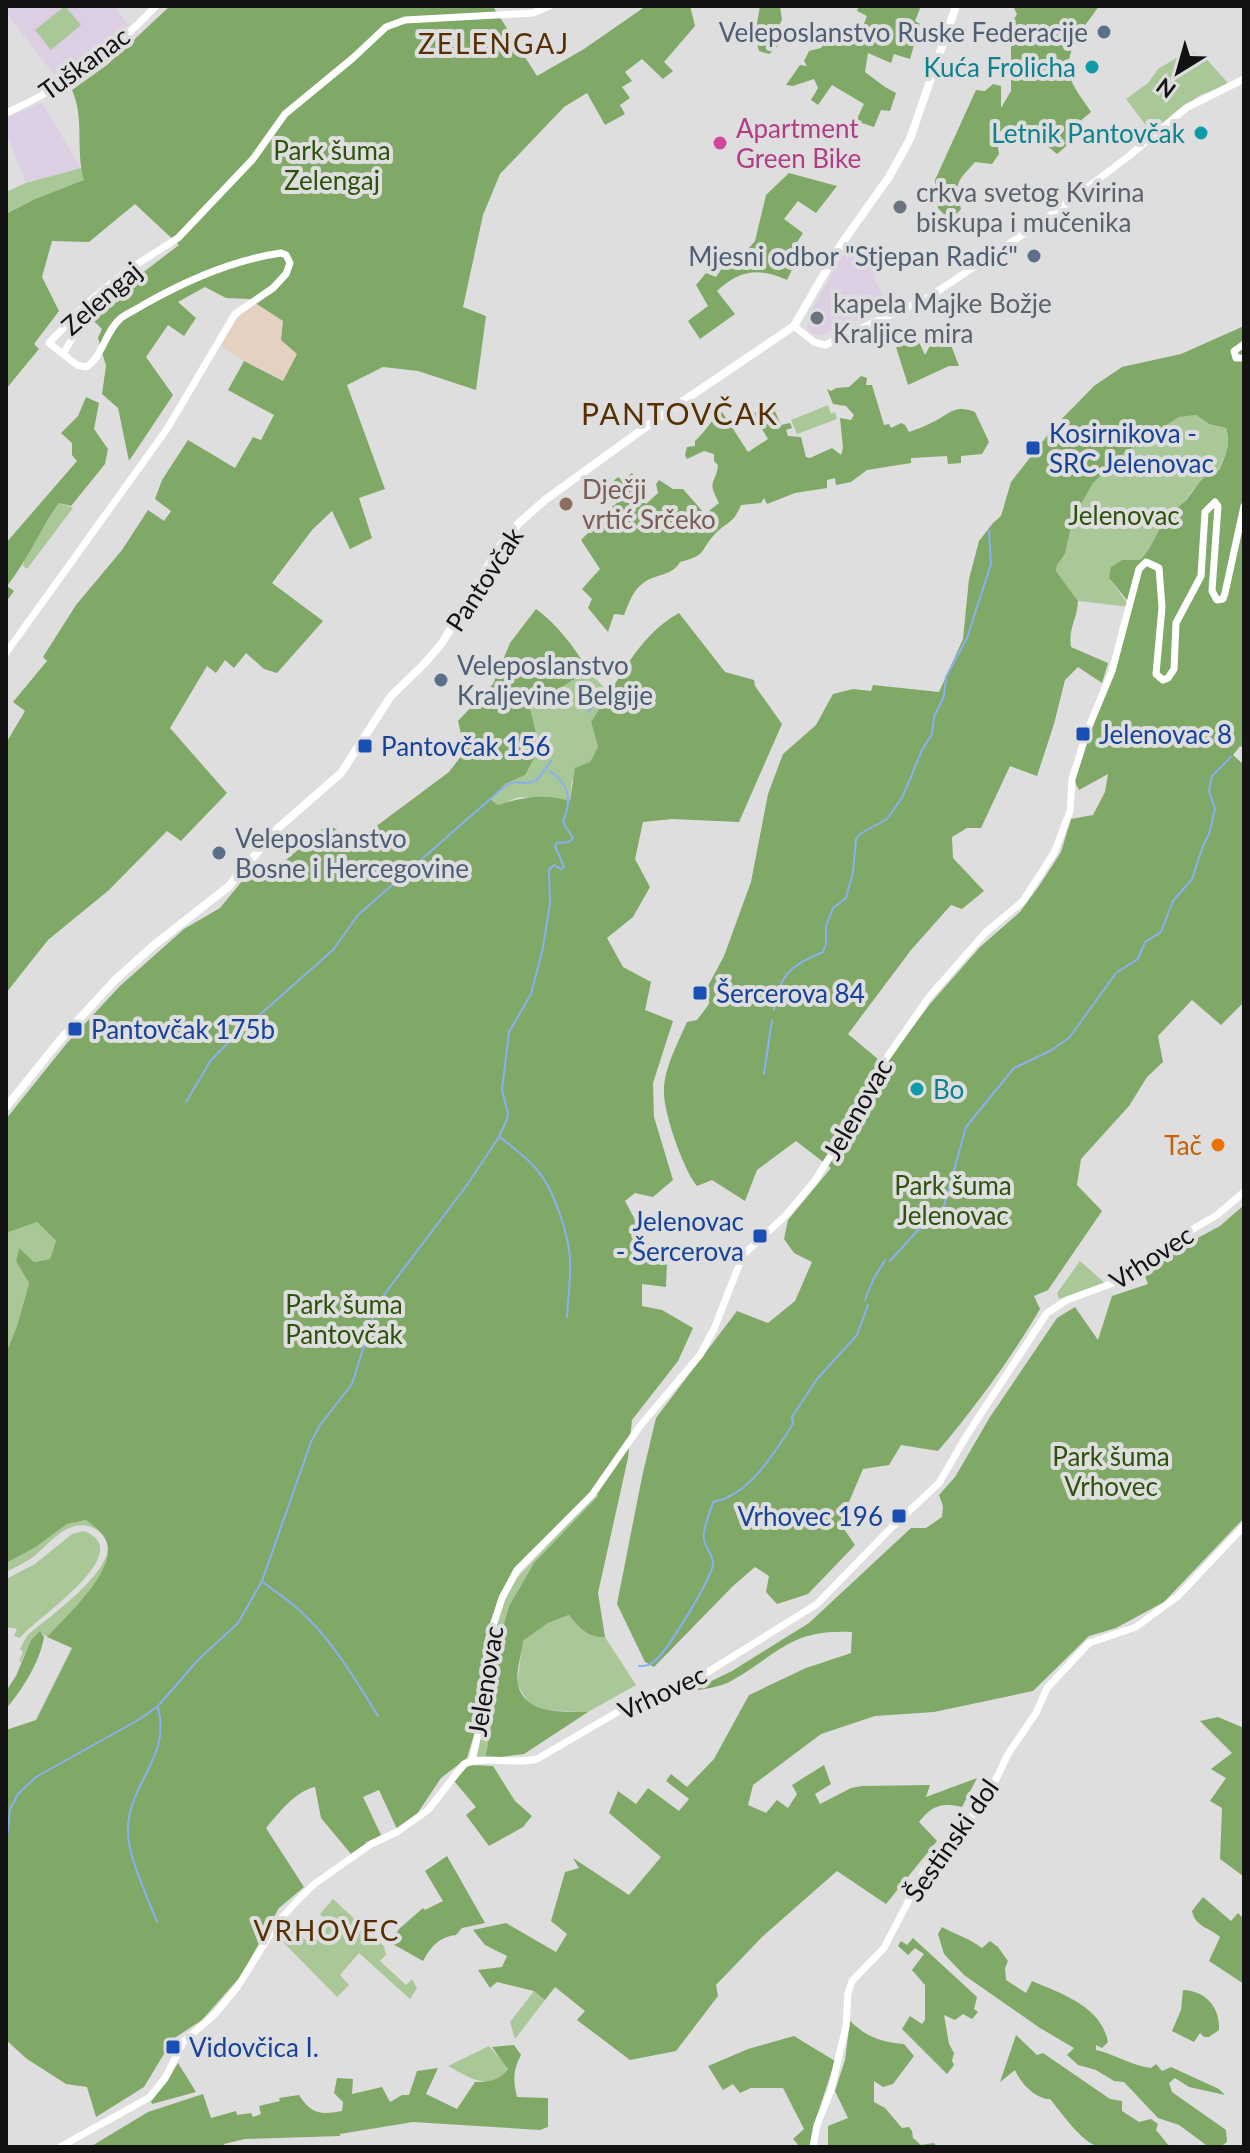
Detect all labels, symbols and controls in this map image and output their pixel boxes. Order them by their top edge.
place label: Veleposlanstvo Ruske Federacije [719,16,1088,48]
street label: Tuškanac [32,19,136,107]
marker: Veleposlanstvo Ruske Federacije [1095,23,1113,41]
district label: ZELENGAJ [418,26,570,60]
north arrow [1138,32,1218,112]
place label: Kuća Frolicha [923,51,1076,83]
marker: Kuća Frolicha [1083,58,1101,76]
text: N [1151,72,1181,104]
place label: Apartment Green Bike [736,112,861,174]
place label: Letnik Pantovčak [991,117,1186,149]
marker: Letnik Pantovčak [1192,124,1210,142]
park label: Park šuma Zelengaj [273,134,391,196]
marker: Apartment Green Bike [711,134,729,152]
place label: crkva svetog Kvirina biskupa i mučenika [916,176,1144,238]
marker: crkva svetog Kvirina biskupa i mučenika [891,198,909,216]
place label: Mjesni odbor "Stjepan Radić" [688,240,1018,272]
marker: Mjesni odbor "Stjepan Radić" [1025,247,1043,265]
street label: Zelengaj [54,254,148,342]
place label: kapela Majke Božje Kraljice mira [833,287,1052,349]
marker: kapela Majke Božje Kraljice mira [808,309,826,327]
district label: PANTOVČAK [581,395,779,431]
place label: Kosirnikova - SRC Jelenovac [1049,417,1214,479]
marker: Kosirnikova - SRC Jelenovac [1024,439,1042,457]
place label: Dječji vrtić Srčeko [582,473,716,535]
marker: Dječji vrtić Srčeko [557,495,575,513]
park label: Jelenovac [1068,499,1180,531]
street label: Pantovčak [439,520,530,637]
place label: Veleposlanstvo Kraljevine Belgije [457,649,653,711]
marker: Veleposlanstvo Kraljevine Belgije [432,671,450,689]
place label: Jelenovac 8 [1099,718,1232,750]
marker: Jelenovac 8 [1074,725,1092,743]
place label: Pantovčak 156 [381,730,551,762]
marker: Pantovčak 156 [356,737,374,755]
place label: Veleposlanstvo Bosne i Hercegovine [235,822,469,884]
marker: Veleposlanstvo Bosne i Hercegovine [210,844,228,862]
place label: Šercerova 84 [716,977,865,1009]
marker: Šercerova 84 [691,984,709,1002]
place label: Pantovčak 175b [91,1013,275,1045]
marker: Pantovčak 175b [66,1020,84,1038]
street label: Jelenovac [815,1053,899,1165]
place label: Bo [933,1073,964,1105]
marker: Bo [908,1080,926,1098]
place label: Tač [1164,1129,1202,1161]
marker: Tač [1209,1136,1227,1154]
park label: Park šuma Jelenovac [894,1169,1012,1231]
place label: Jelenovac - Šercerova [616,1205,744,1267]
street label: Vrhovec [1103,1218,1199,1296]
marker: Jelenovac - Šercerova [751,1227,769,1245]
park label: Park šuma Pantovčak [285,1288,404,1350]
park label: Park šuma Vrhovec [1052,1440,1170,1502]
place label: Vrhovec 196 [737,1500,883,1532]
marker: Vrhovec 196 [890,1507,908,1525]
street label: Jelenovac [460,1623,510,1739]
street label: Vrhovec [613,1658,711,1726]
street label: Šestinski dol [897,1773,1005,1907]
district label: VRHOVEC [253,1913,401,1947]
place label: Vidovčica I. [189,2031,319,2063]
marker: Vidovčica I. [164,2038,182,2056]

